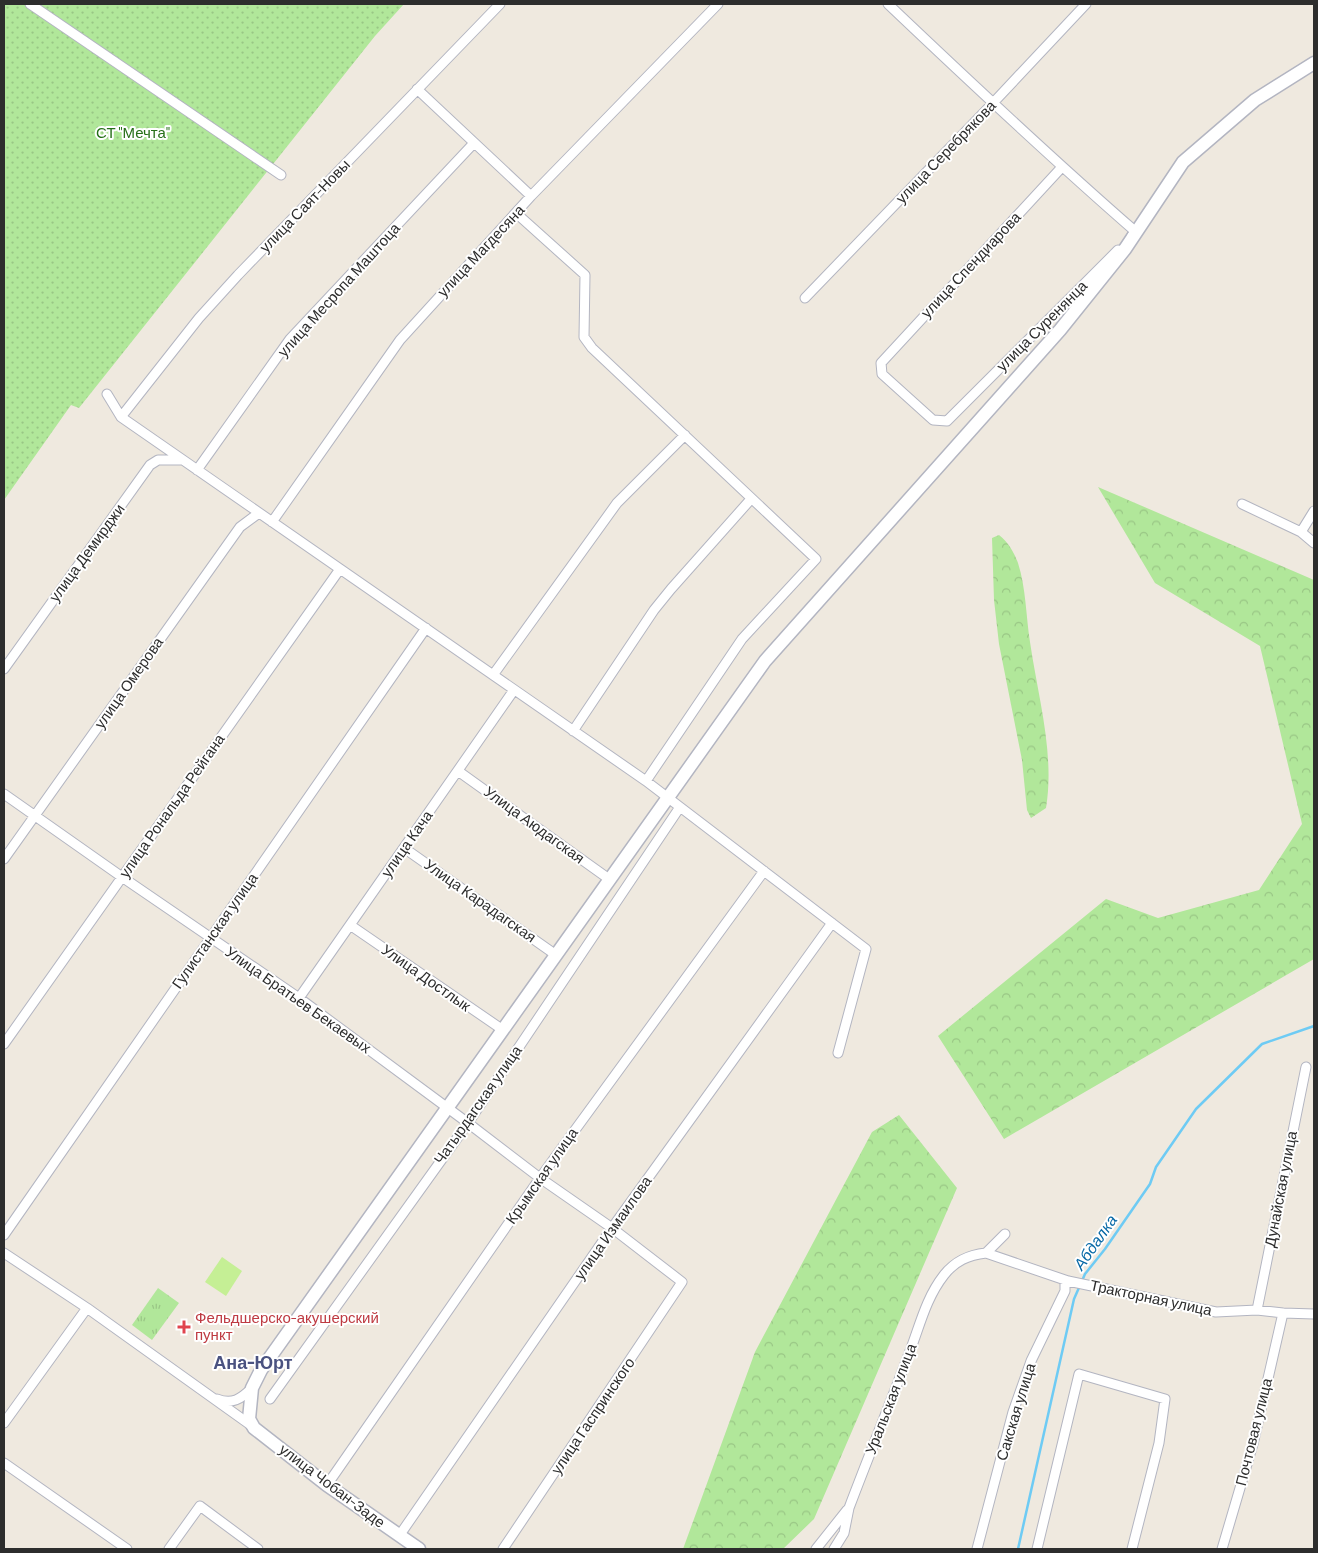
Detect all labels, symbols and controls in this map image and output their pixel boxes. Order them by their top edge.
street label: улица Серебрякова [892,96,999,206]
park label: СТ "Мечта" [96,123,170,141]
street label: улица Саят-Новы [255,155,353,256]
street label: улица Магдесяна [433,200,528,300]
street label: улица Спендиарова [917,207,1024,321]
street label: улица Месропа Маштоца [273,218,404,360]
street label: улица Суренянца [992,276,1091,374]
street label: улица Демирджи [45,500,128,605]
street label: улица Омерова [90,633,167,732]
street label: улица Рональда Рейгана [115,730,228,881]
street label: Улица Аюдагская [481,782,588,867]
street label: улица Кача [377,806,436,880]
street label: Улица Карадагская [421,855,540,946]
street label: Гулистанская улица [167,868,261,992]
street label: Улица Достлык [379,940,475,1015]
street label: Улица Братьев Бекаевых [222,942,375,1057]
street label: Чатырдагская улица [429,1041,525,1167]
street label: Крымская улица [501,1123,581,1227]
street label: Дунайская улица [1260,1128,1300,1248]
street label: улица Измаилова [570,1172,655,1283]
water label: Абдалка [1068,1210,1120,1274]
street label: Тракторная улица [1089,1275,1214,1319]
place label: Фельдшерско-акушерский пункт [195,1308,379,1343]
marker: Фельдшерско-акушерский пункт [177,1320,191,1334]
street label: Уральская улица [861,1340,920,1457]
district label: Ана-Юрт [213,1351,293,1373]
street label: улица Гаспринского [547,1354,638,1477]
street label: Сакская улица [992,1360,1039,1463]
street label: Почтовая улица [1231,1376,1275,1487]
street label: улица Чобан-Заде [276,1440,389,1531]

